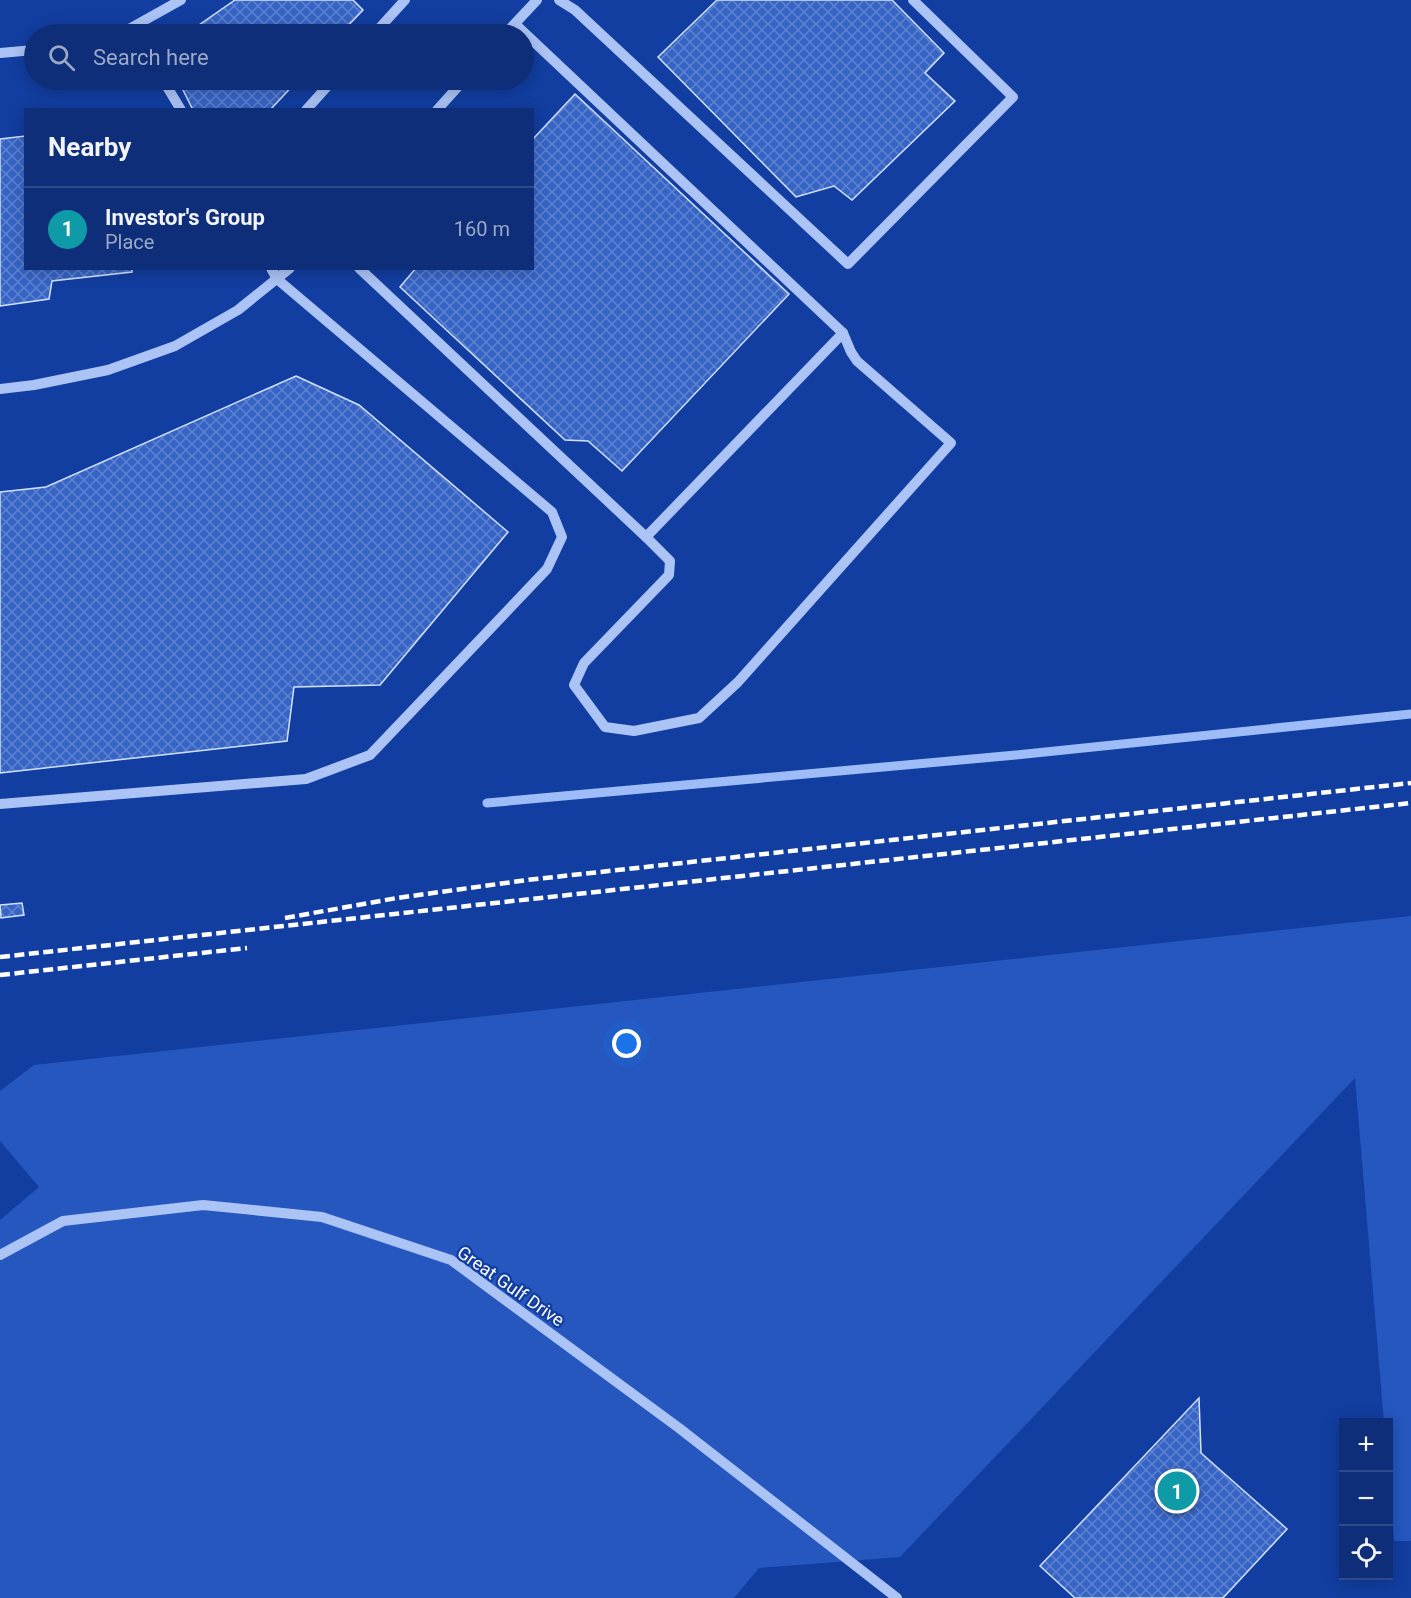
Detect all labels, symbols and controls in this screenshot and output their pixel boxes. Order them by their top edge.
search box [24,24,534,90]
icon: search [45,41,78,74]
text: Search here [93,45,209,70]
text: Nearby [48,132,131,162]
text: Investor's Group [105,205,265,230]
text: 1 [62,217,73,241]
text: 160 m [454,217,510,241]
text: Place [105,230,154,254]
your location [612,1029,641,1058]
street label: Great Gulf Drive [454,1241,568,1331]
map controls [1339,1418,1393,1580]
button: + [1339,1418,1393,1472]
pin: 1 [1158,1468,1196,1514]
button: − [1339,1472,1393,1526]
button: locate [1339,1526,1393,1580]

